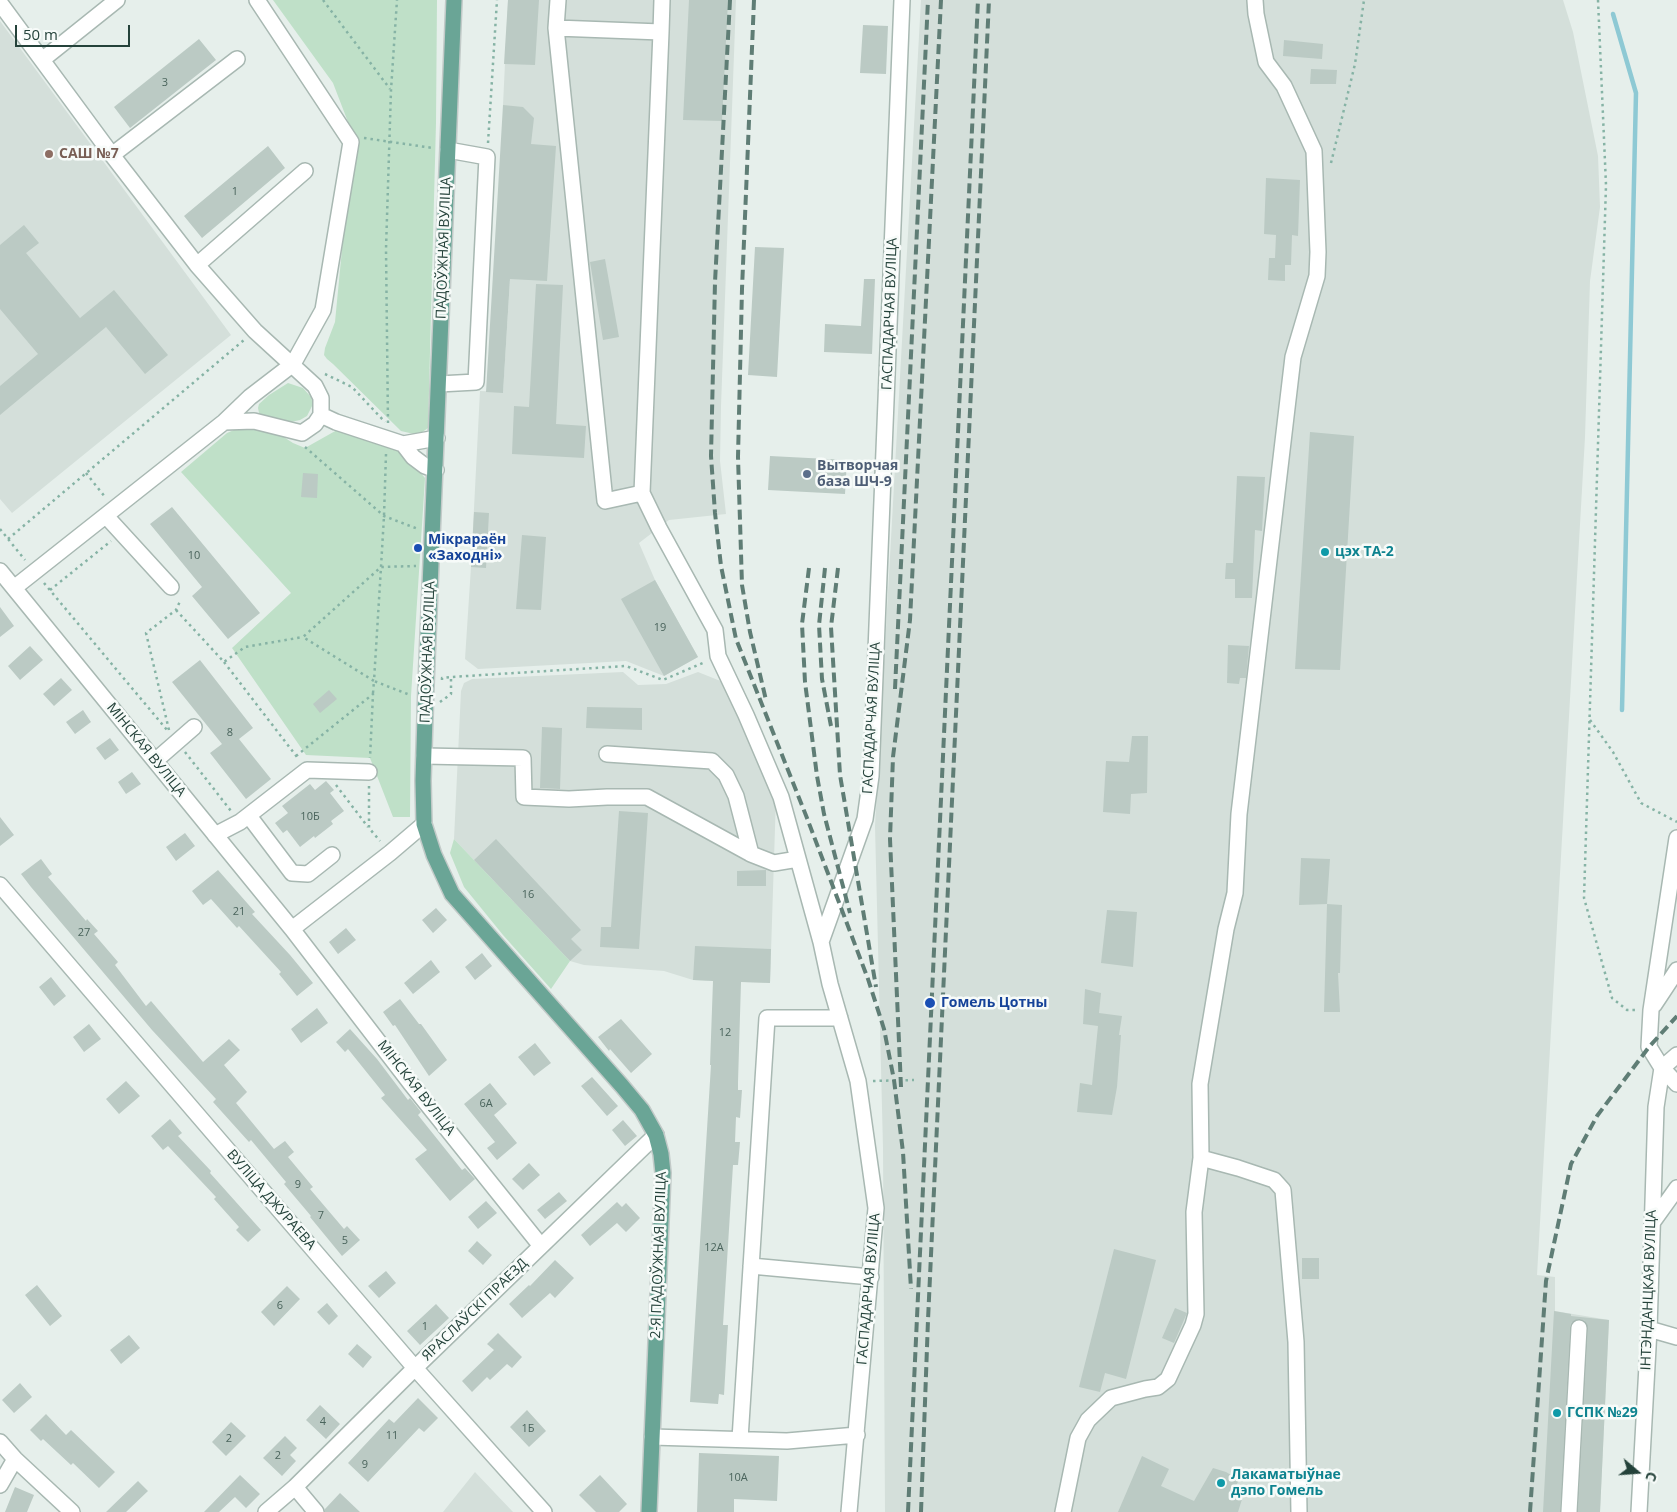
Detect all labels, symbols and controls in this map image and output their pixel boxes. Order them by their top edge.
scale bar [18,15,132,47]
text: 50 m [23,24,58,44]
house number: 3 [162,76,168,90]
place label: САШ №7 [59,146,119,162]
marker: САШ №7 [43,148,55,160]
street label: ПАДОЎЖНАЯ ВУЛІЦА [433,177,455,319]
house number: 1 [232,185,238,199]
street label: ГАСПАДАРЧАЯ ВУЛІЦА [879,237,901,391]
place label: Вытворчая база ШЧ-9 [817,458,898,491]
marker: Вытворчая база ШЧ-9 [801,468,813,480]
place label: Мікрараён «Заходні» [428,532,506,564]
marker: Мікрараён «Заходні» [412,542,424,554]
place label: цэх ТА-2 [1335,544,1394,560]
marker: цэх ТА-2 [1319,546,1331,558]
house number: 10 [188,549,200,563]
street label: ПАДОЎЖНАЯ ВУЛІЦА [417,581,439,723]
house number: 19 [654,621,666,635]
street label: ГАСПАДАРЧАЯ ВУЛІЦА [860,641,884,795]
street label: МІНСКАЯ ВУЛІЦА [103,700,189,800]
house number: 8 [227,726,233,740]
house number: 10Б [300,810,320,824]
house number: 16 [522,888,534,902]
house number: 21 [233,905,245,919]
house number: 27 [78,926,90,940]
place label: Гомель Цотны [941,995,1047,1011]
marker: Гомель Цотны [923,996,937,1010]
house number: 12 [719,1026,731,1040]
street label: МІНСКАЯ ВУЛІЦА [374,1037,458,1139]
house number: 6А [479,1097,493,1111]
street label: ВУЛІЦА ДЖУРАЕВА [223,1146,319,1254]
street label: 2-Я ПАДОЎЖНАЯ ВУЛІЦА [648,1171,670,1339]
house number: 9 [295,1178,301,1192]
house number: 7 [318,1209,324,1223]
street label: ІНТЭНДАНЦКАЯ ВУЛІЦА [1638,1209,1660,1371]
street label: ГАСПАДАРЧАЯ ВУЛІЦА [854,1212,884,1366]
house number: 5 [342,1234,348,1248]
house number: 12А [704,1241,724,1255]
street label: ЯРАСЛАЎСКІ ПРАЕЗД [419,1255,531,1365]
house number: 6 [277,1299,283,1313]
house number: 1 [422,1320,428,1334]
place label: ГСПК №29 [1567,1405,1638,1421]
marker: ГСПК №29 [1551,1407,1563,1419]
house number: 4 [320,1415,326,1429]
house number: 1Б [521,1422,535,1436]
house number: 11 [386,1429,398,1443]
house number: 2 [226,1432,232,1446]
north arrow [1612,1447,1662,1497]
house number: 2 [275,1449,281,1463]
house number: 9 [362,1458,368,1472]
place label: Лакаматыўнае дэпо Гомель [1231,1467,1341,1500]
text: С [1641,1470,1662,1484]
house number: 10А [728,1471,748,1485]
marker: Лакаматыўнае дэпо Гомель [1215,1477,1227,1489]

